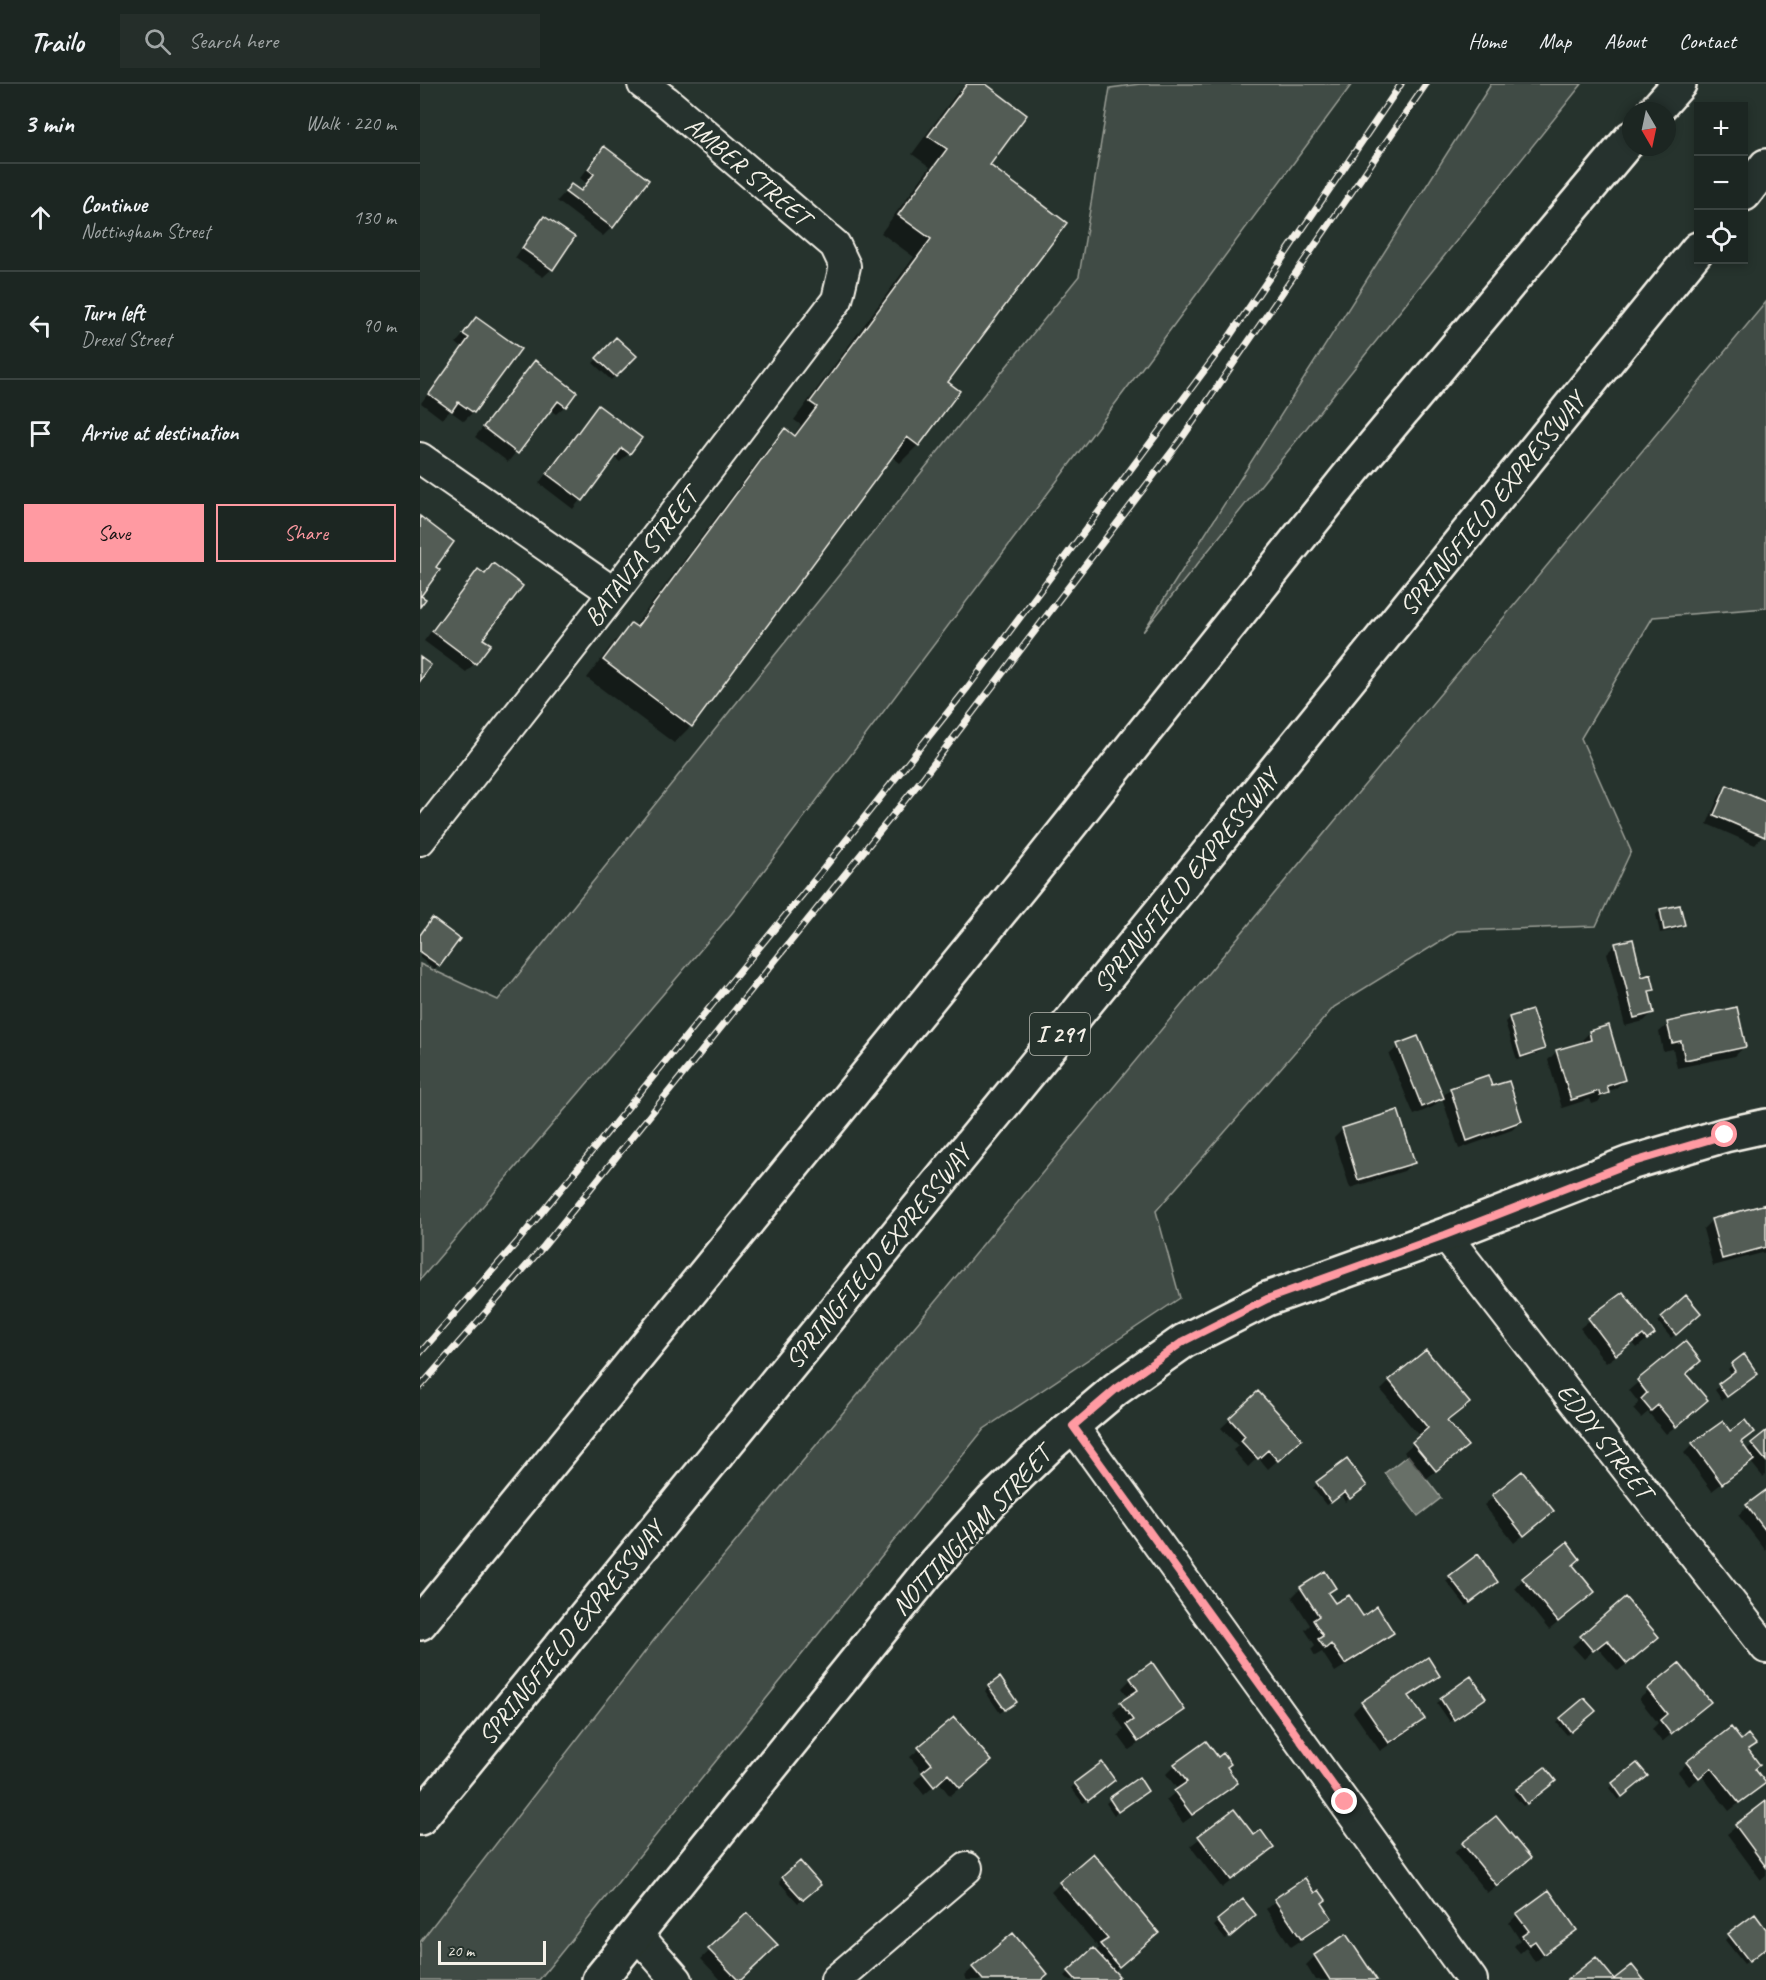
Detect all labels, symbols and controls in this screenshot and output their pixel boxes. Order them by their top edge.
search box [120,14,540,68]
text: Trailo [30,24,84,59]
icon: search [141,25,174,58]
text: Search here [189,27,278,55]
text: Home [1468,28,1506,54]
text: Map [1539,28,1571,54]
text: About [1604,28,1646,54]
text: Contact [1679,28,1736,54]
north arrow [1622,102,1676,156]
map controls [1694,102,1748,264]
button: + [1694,102,1748,156]
text: 3 min [24,107,74,140]
street label: AMBER STREET [678,109,822,236]
text: Walk · 220 m [306,111,396,136]
button: − [1694,156,1748,210]
text: Continue [81,191,147,219]
icon: ahead [24,201,57,234]
text: 130 m [353,205,396,230]
button: locate [1694,210,1748,264]
text: Nottingham Street [81,219,210,244]
text: Turn left [81,299,145,327]
icon: left [24,309,57,342]
text: 90 m [362,313,396,338]
text: Drexel Street [81,327,172,352]
street label: SPRINGFIELD EXPRESSWAY [1392,382,1595,623]
icon: arrive [24,417,57,450]
text: Arrive at destination [81,419,238,447]
street label: BATAVIA STREET [576,477,709,633]
button: Save [24,504,204,562]
button: Share [216,504,396,562]
street label: SPRINGFIELD EXPRESSWAY [1086,759,1289,1000]
road number: I 291 [1030,1013,1090,1055]
route start [1711,1121,1737,1147]
street label: SPRINGFIELD EXPRESSWAY [778,1135,981,1376]
street label: EDDY STREET [1550,1376,1664,1510]
street label: NOTTINGHAM STREET [884,1435,1062,1622]
street label: SPRINGFIELD EXPRESSWAY [471,1511,674,1752]
route end [1331,1788,1357,1814]
scale bar [438,1938,546,1966]
text: 20 m [447,1941,474,1961]

